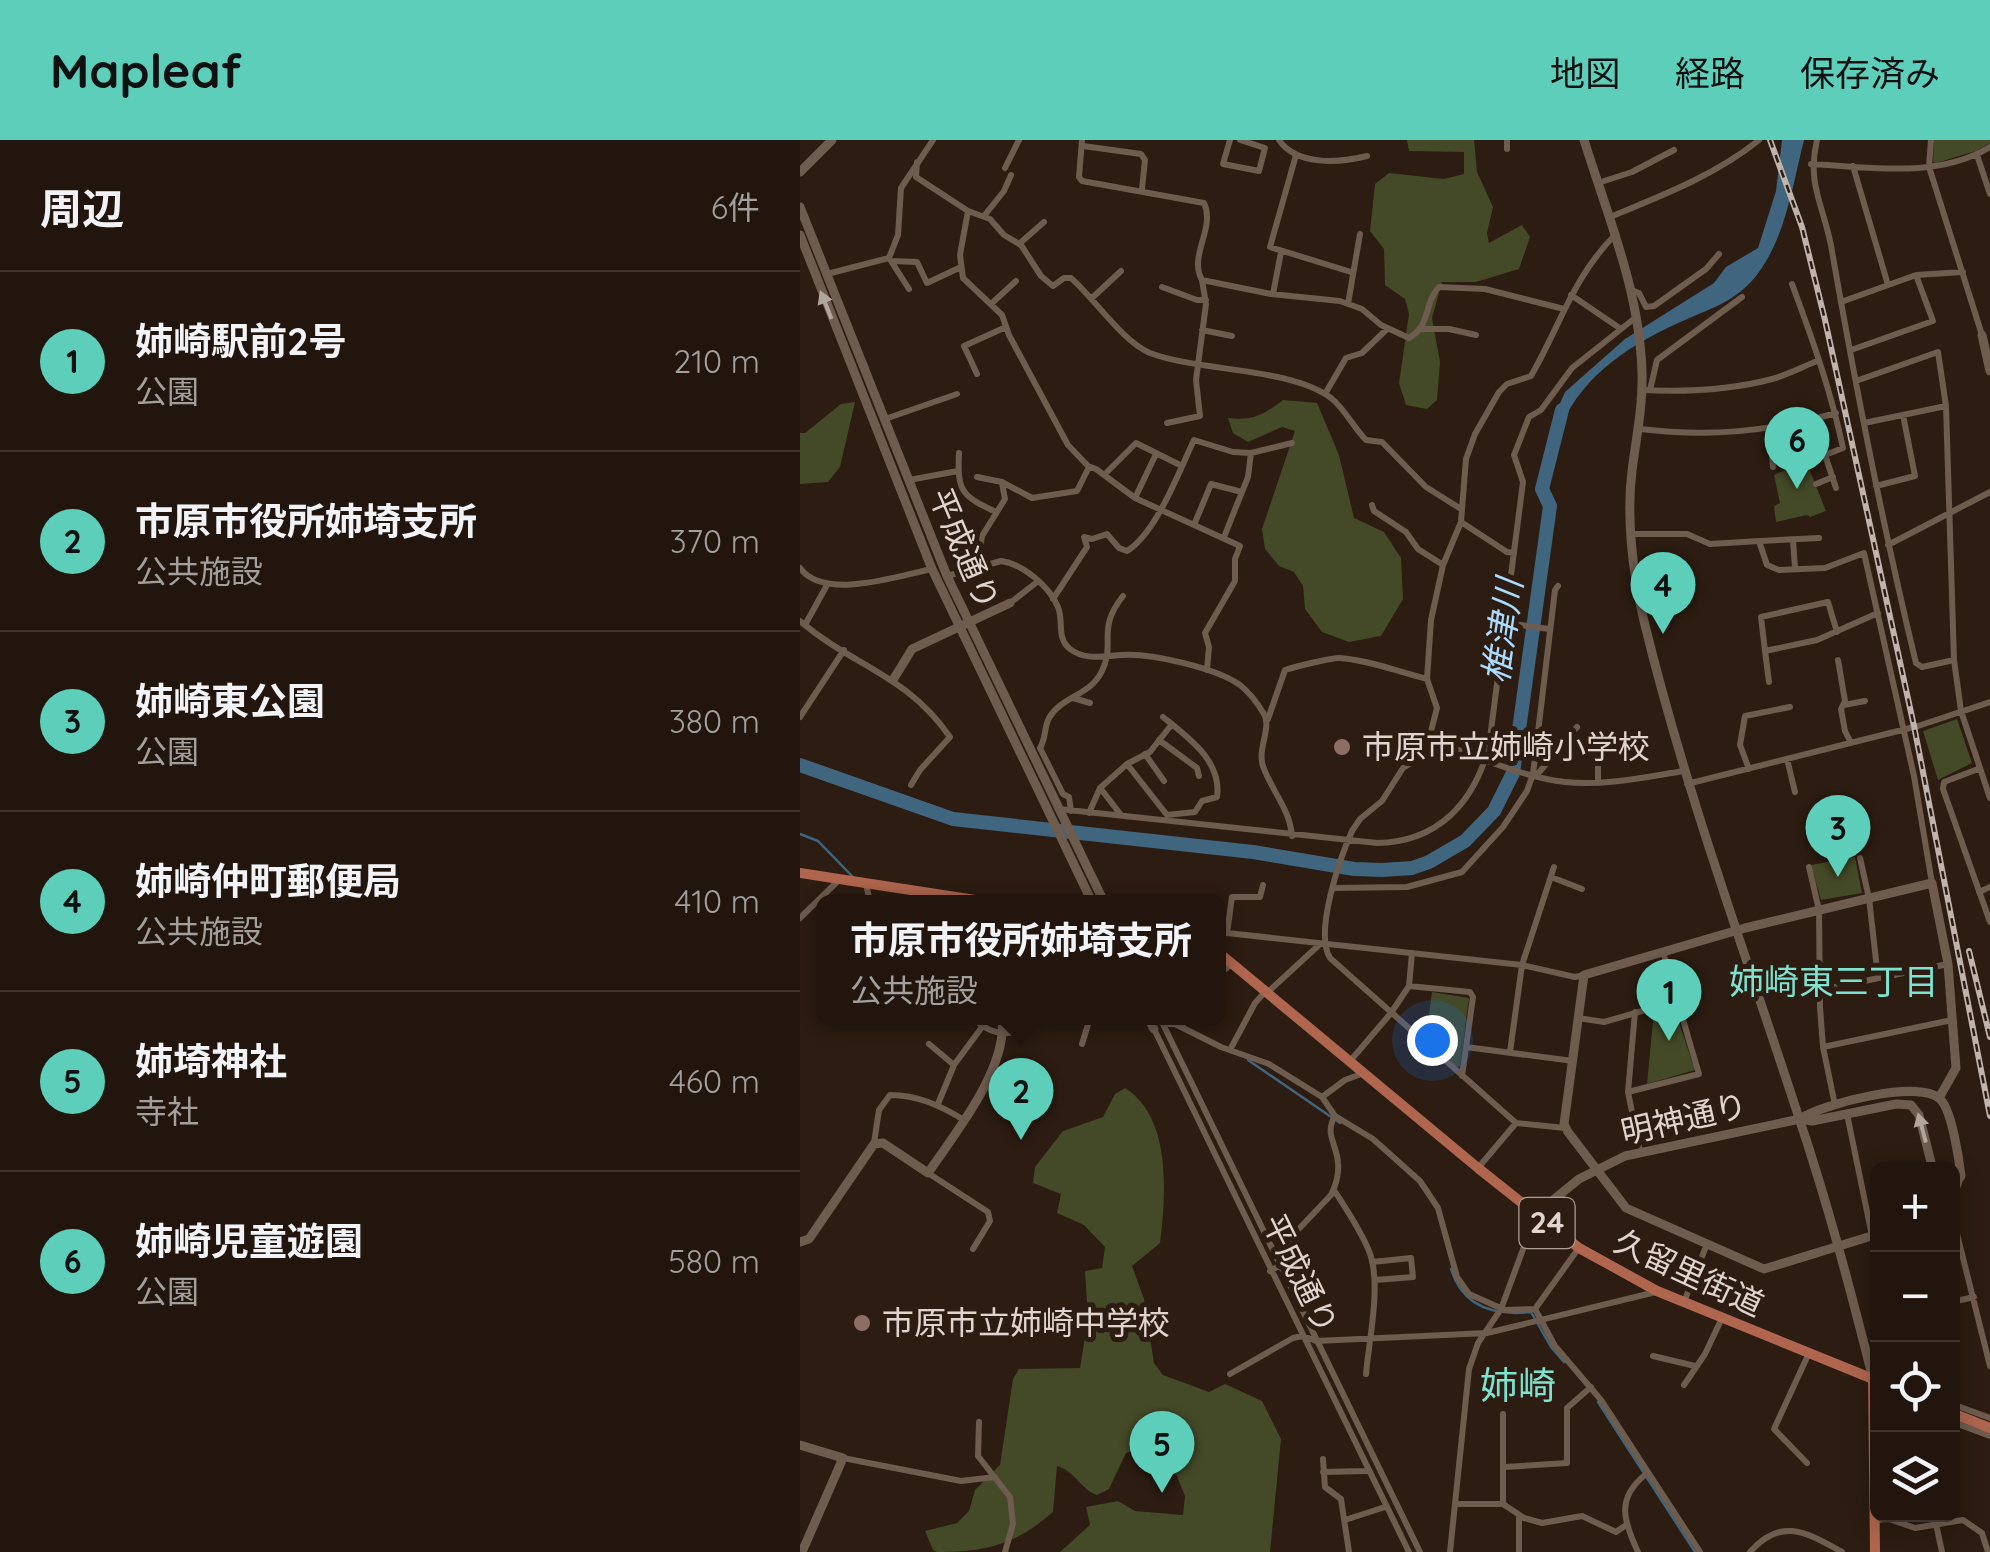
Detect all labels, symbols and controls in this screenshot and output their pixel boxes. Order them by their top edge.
text: Mapleaf [50,40,242,100]
text: 地図 [1550,51,1620,95]
text: 経路 [1675,51,1745,95]
text: 保存済み [1800,51,1940,95]
text: 周辺 [40,182,124,235]
text: 6件 [711,187,760,227]
one-way arrow [817,290,833,320]
text: 姉崎駅前2号 [135,317,347,365]
text: 1 [66,341,79,381]
text: 210 m [673,341,760,381]
text: 公園 [135,371,199,411]
pin: 6 [1764,406,1830,489]
street label: 平成通り [922,482,1008,615]
text: 市原市役所姉埼支所 [135,497,477,545]
text: 2 [63,521,82,561]
text: 370 m [670,521,760,561]
text: 公共施設 [135,551,263,591]
pin: 4 [1630,552,1696,634]
water label: 椎津川 [1473,572,1532,686]
text: 姉崎東公園 [135,677,325,725]
text: 3 [64,701,81,741]
text: 380 m [669,701,760,741]
place label: 市原市立姉崎小学校 [1362,726,1650,766]
text: 公園 [135,731,199,771]
marker: 市原市立姉崎小学校 [1331,736,1353,758]
pin: 3 [1806,794,1870,877]
text: 姉崎仲町郵便局 [135,857,401,905]
text: 4 [63,881,82,921]
text: 410 m [675,881,760,921]
popup [816,895,1226,1025]
text: 公共施設 [135,911,263,951]
text: 市原市役所姉埼支所 [850,916,1192,964]
pin: 1 [1636,958,1702,1041]
district label: 姉崎東三丁目 [1729,959,1939,1003]
text: 公共施設 [850,970,978,1010]
your location [1407,1015,1458,1066]
text: 姉埼神社 [135,1037,287,1085]
pin: 2 [988,1058,1054,1140]
text: 5 [63,1061,82,1101]
text: 460 m [669,1061,760,1101]
street label: 明神通り [1617,1084,1751,1152]
text: 寺社 [135,1091,199,1131]
one-way arrow [1914,1113,1929,1143]
map controls [1870,1162,1960,1522]
button: + [1870,1162,1960,1252]
road number: 24 [1520,1198,1574,1248]
street label: 平成通り [1255,1207,1347,1340]
text: 姉崎児童遊園 [135,1217,363,1265]
street label: 久留里街道 [1608,1220,1770,1324]
text: 6 [64,1241,81,1281]
text: 580 m [668,1241,760,1281]
button: − [1870,1252,1960,1342]
text: 公園 [135,1271,199,1311]
place label: 市原市立姉崎中学校 [882,1302,1170,1342]
marker: 市原市立姉崎中学校 [851,1312,873,1334]
button: locate [1870,1342,1960,1432]
district label: 姉崎 [1480,1361,1556,1409]
pin: 5 [1130,1410,1194,1493]
button: layers [1870,1432,1960,1522]

